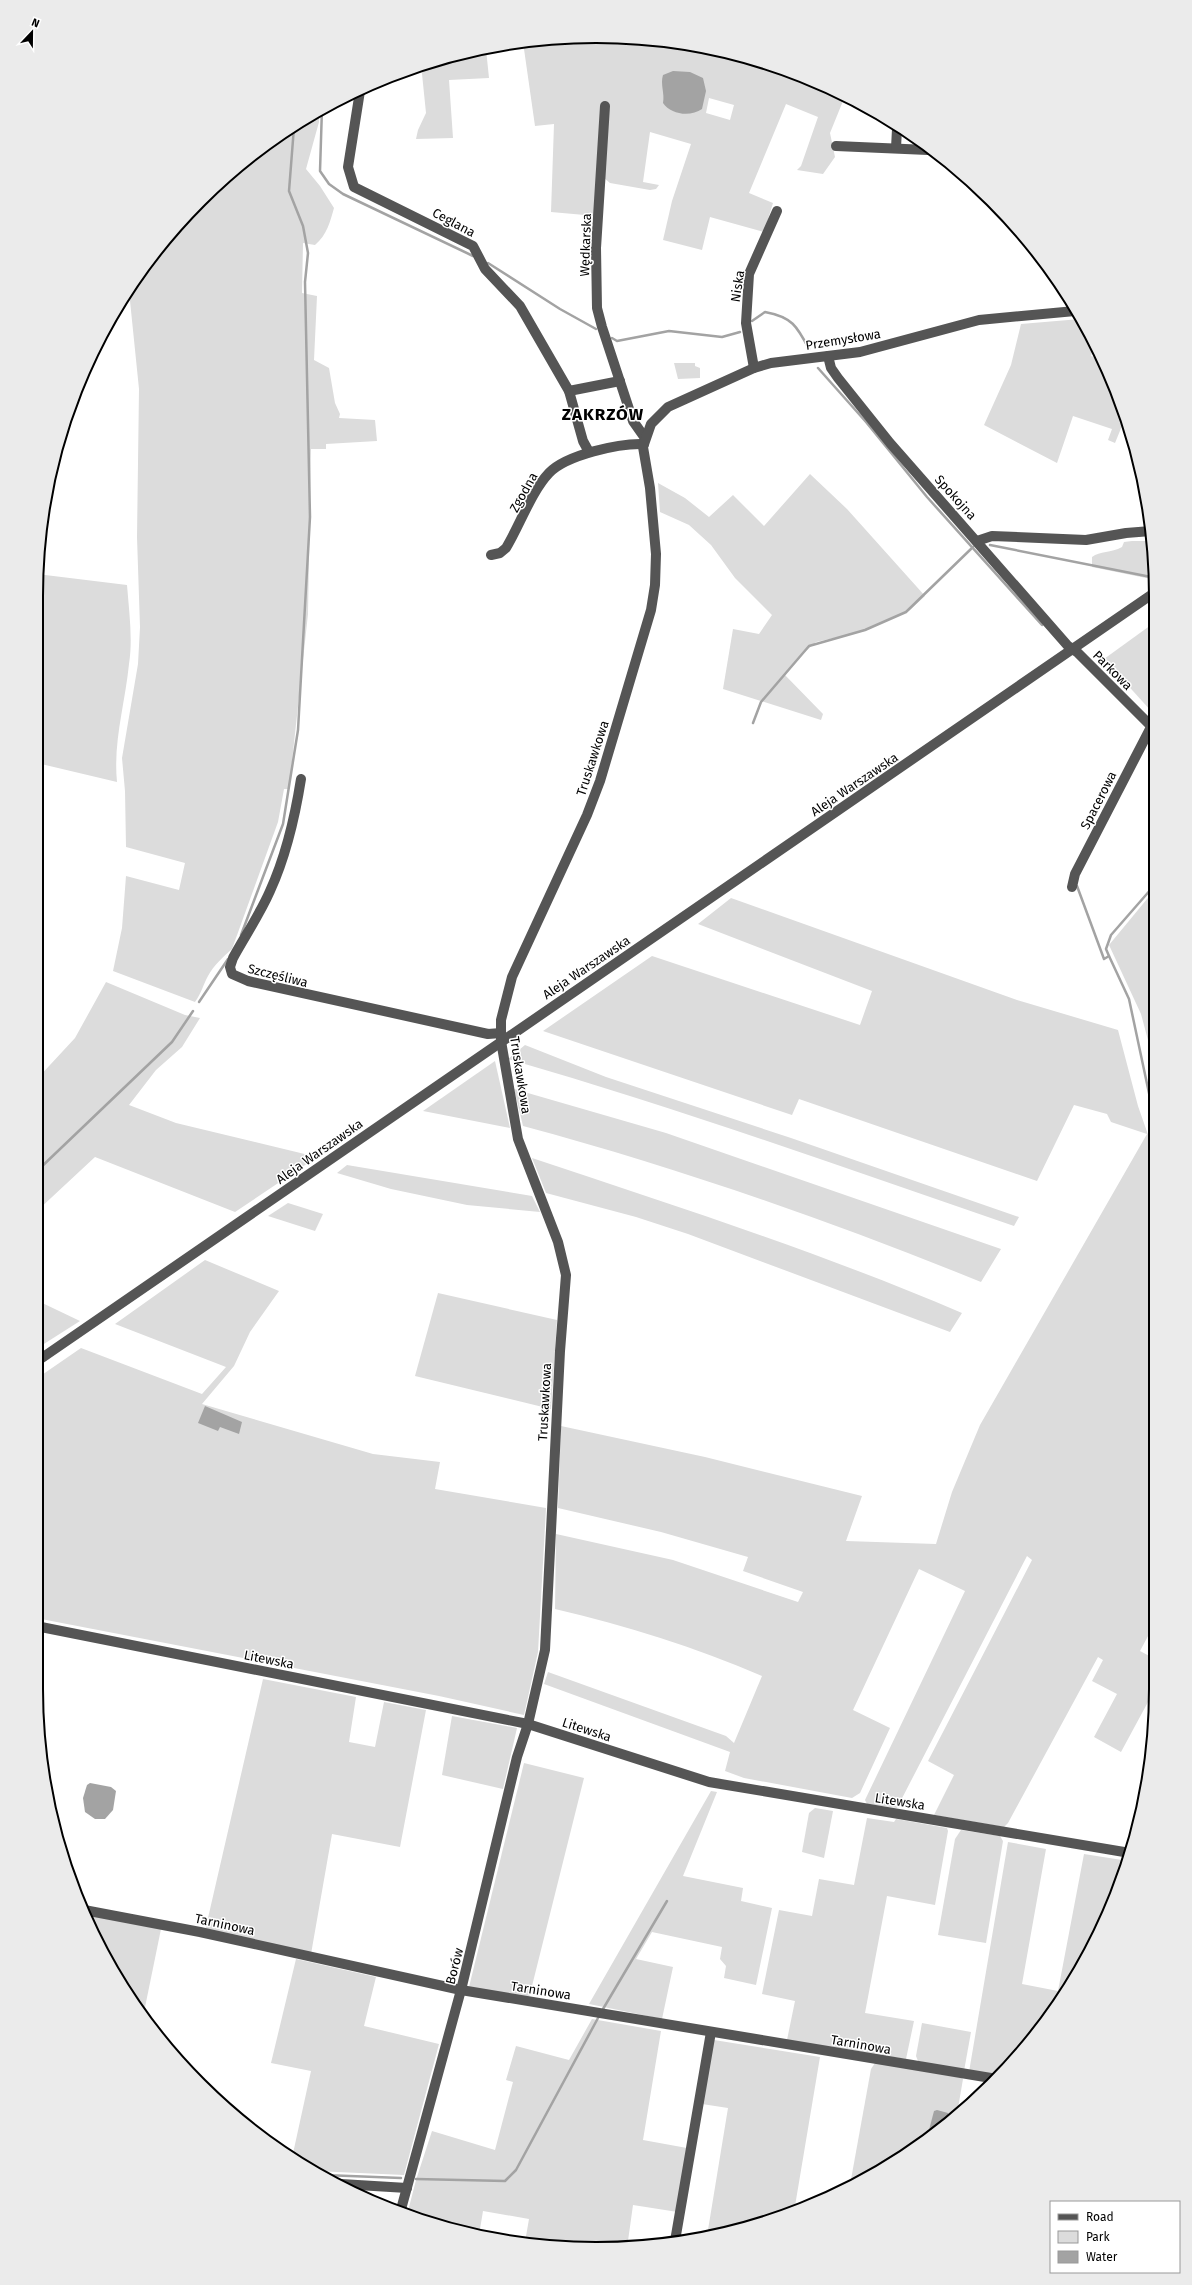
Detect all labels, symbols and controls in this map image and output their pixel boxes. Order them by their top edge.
north arrow [12,12,52,52]
text: N [30,16,41,31]
street label: Ceglana [430,205,478,240]
street label: Wędkarska [577,213,594,277]
street label: Niska [728,269,747,303]
street label: Przemysłowa [804,326,882,353]
district label: ZAKRZÓW [562,404,644,425]
street label: Zgodna [506,470,540,515]
street label: Spokojna [932,472,980,523]
street label: Parkowa [1090,648,1135,693]
street label: Truskawkowa [573,719,612,798]
street label: Aleja Warszawska [808,750,901,819]
street label: Spacerowa [1077,769,1119,832]
street label: Aleja Warszawska [540,933,633,1002]
street label: Szczęśliwa [246,961,309,990]
street label: Truskawkowa [507,1035,534,1115]
street label: Aleja Warszawska [273,1116,365,1187]
street label: Truskawkowa [535,1363,554,1441]
street label: Litewska [243,1647,295,1672]
street label: Litewska [560,1715,613,1744]
street label: Litewska [874,1790,926,1813]
street label: Tarninowa [194,1911,256,1938]
street label: Borów [443,1946,466,1986]
street label: Tarninowa [510,1978,572,2003]
street label: Tarninowa [830,2032,892,2057]
legend [1050,2201,1180,2273]
text: Road [1086,2210,1114,2224]
text: Park [1086,2230,1110,2244]
text: Water [1086,2250,1118,2264]

